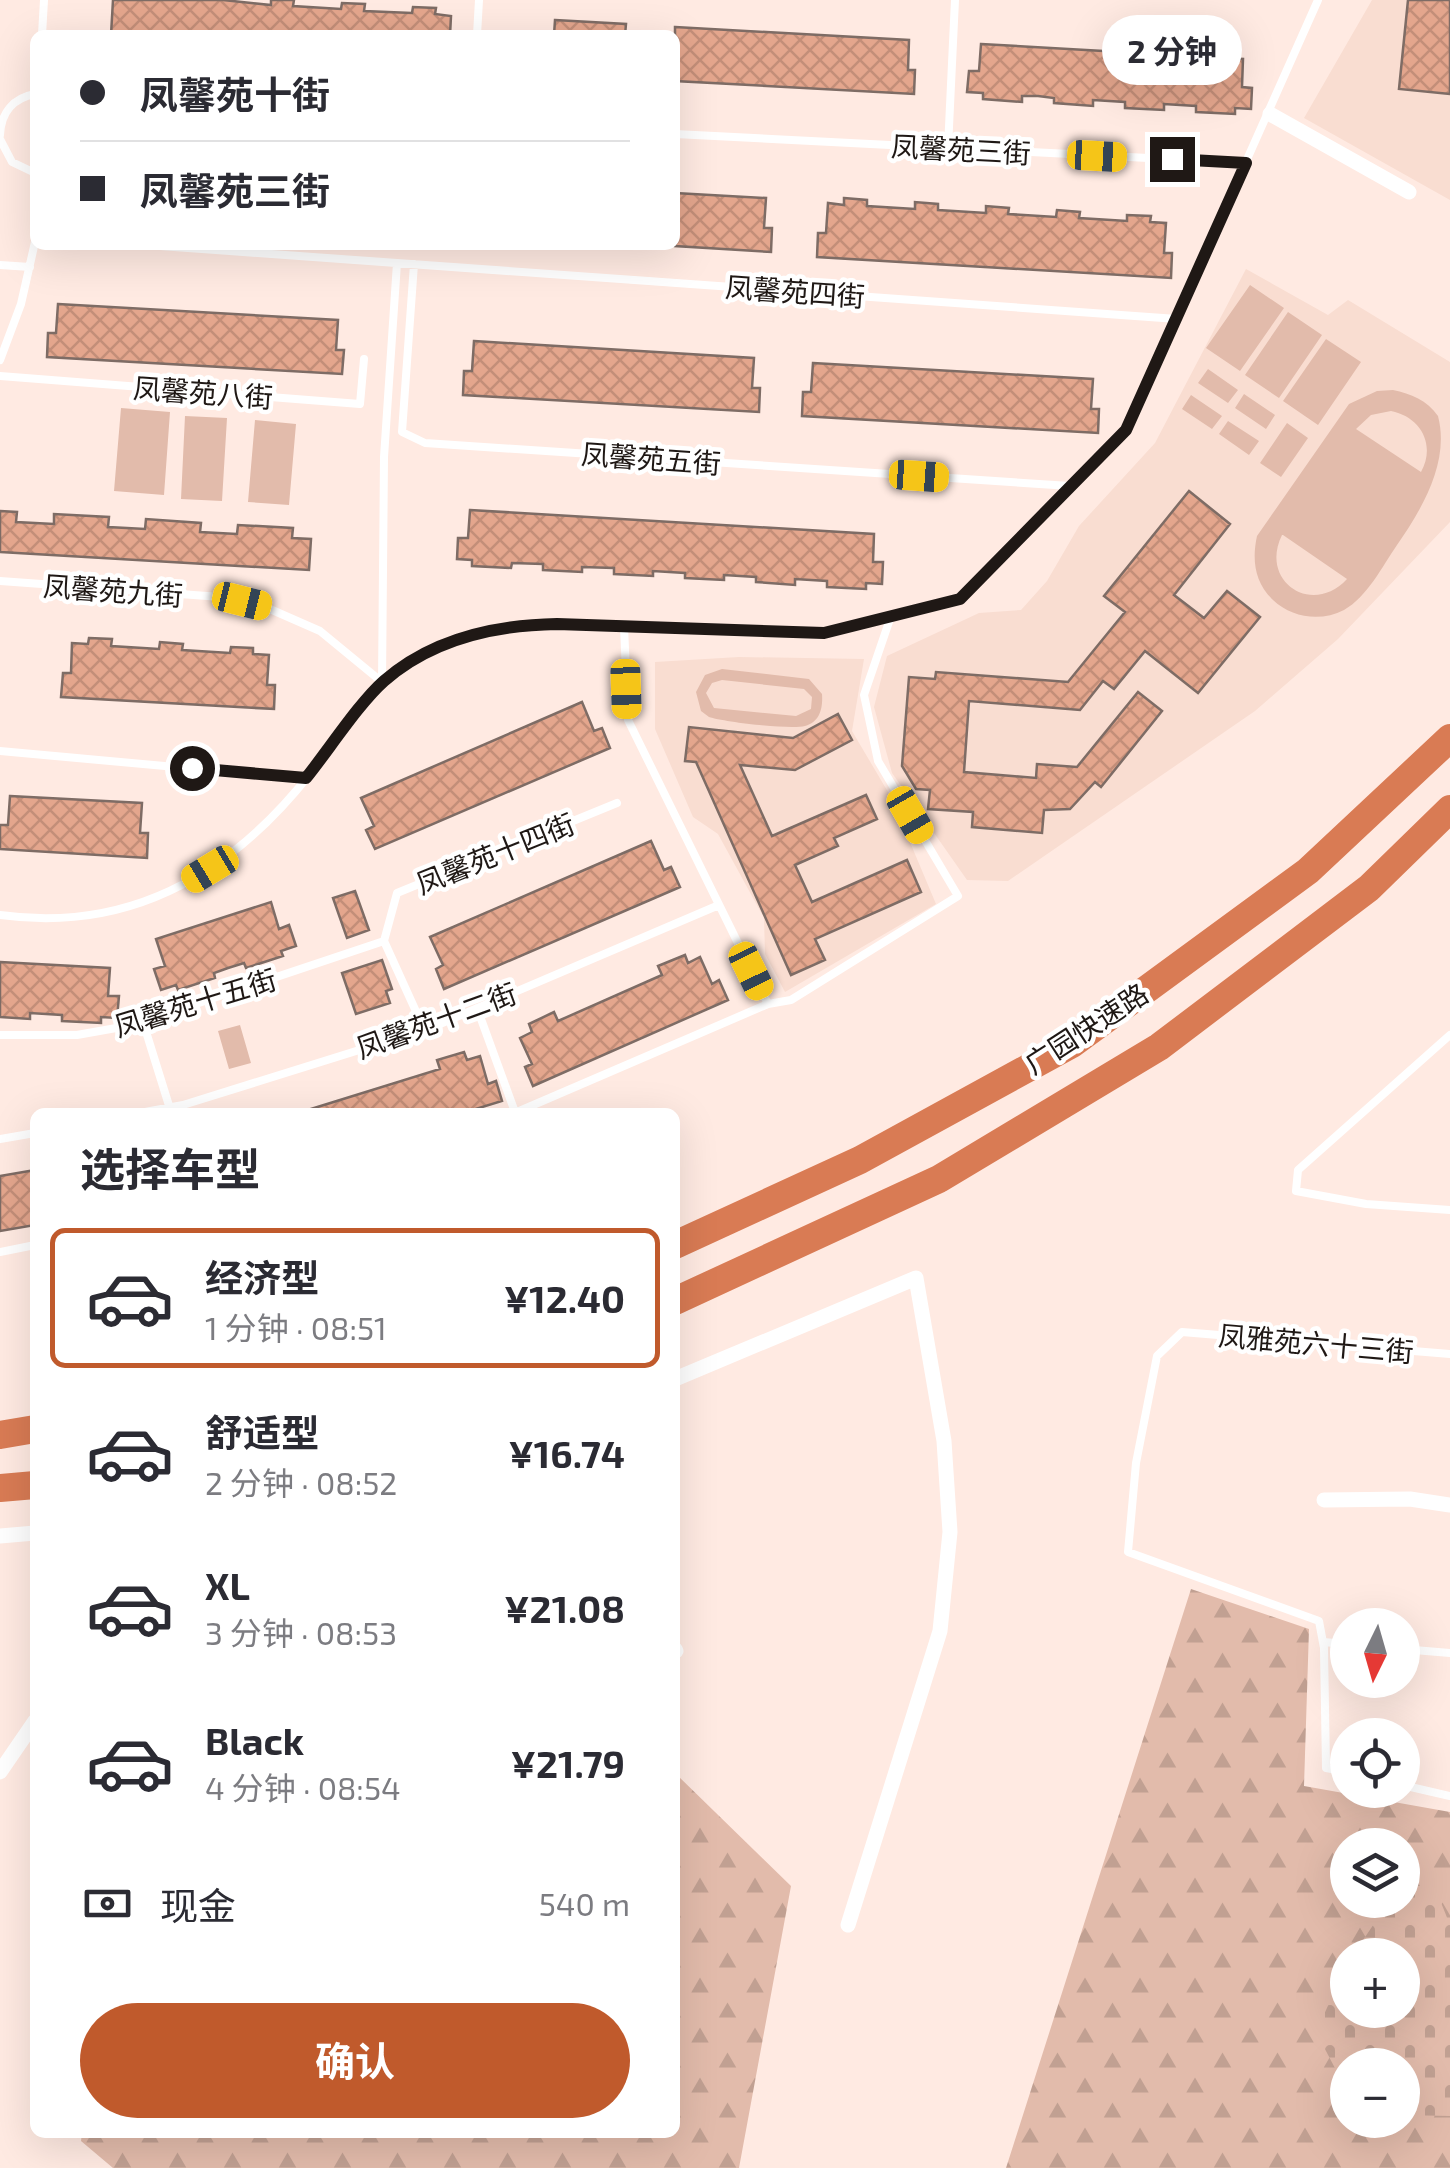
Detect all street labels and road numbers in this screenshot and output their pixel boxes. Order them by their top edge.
street label: 凤馨苑三街 [890,128,1032,170]
street label: 凤馨苑四街 [724,269,866,313]
street label: 凤馨苑八街 [132,370,274,414]
street label: 凤馨苑五街 [580,436,722,480]
street label: 凤馨苑九街 [42,568,184,612]
street label: 凤馨苑十四街 [411,806,579,900]
street label: 凤馨苑十五街 [110,961,280,1043]
street label: 凤馨苑十二街 [351,975,521,1065]
street label: 广园快速路 [1018,976,1154,1080]
street label: 凤雅苑六十三街 [1217,1318,1415,1368]

